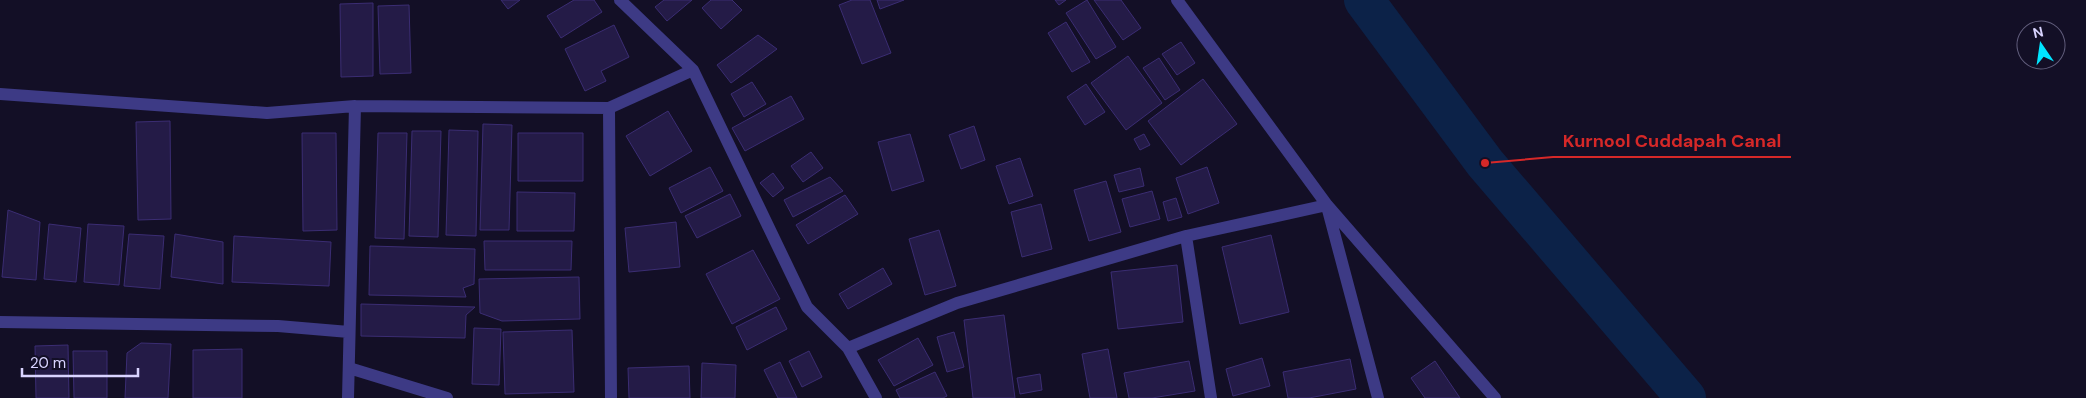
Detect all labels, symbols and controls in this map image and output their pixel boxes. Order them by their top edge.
north arrow [2016,20,2066,70]
text: N [2031,22,2045,42]
callout: Kurnool Cuddapah Canal [1553,124,1791,157]
text: Kurnool Cuddapah Canal [1563,129,1781,153]
scale bar [22,346,139,378]
text: 20 m [30,353,66,373]

